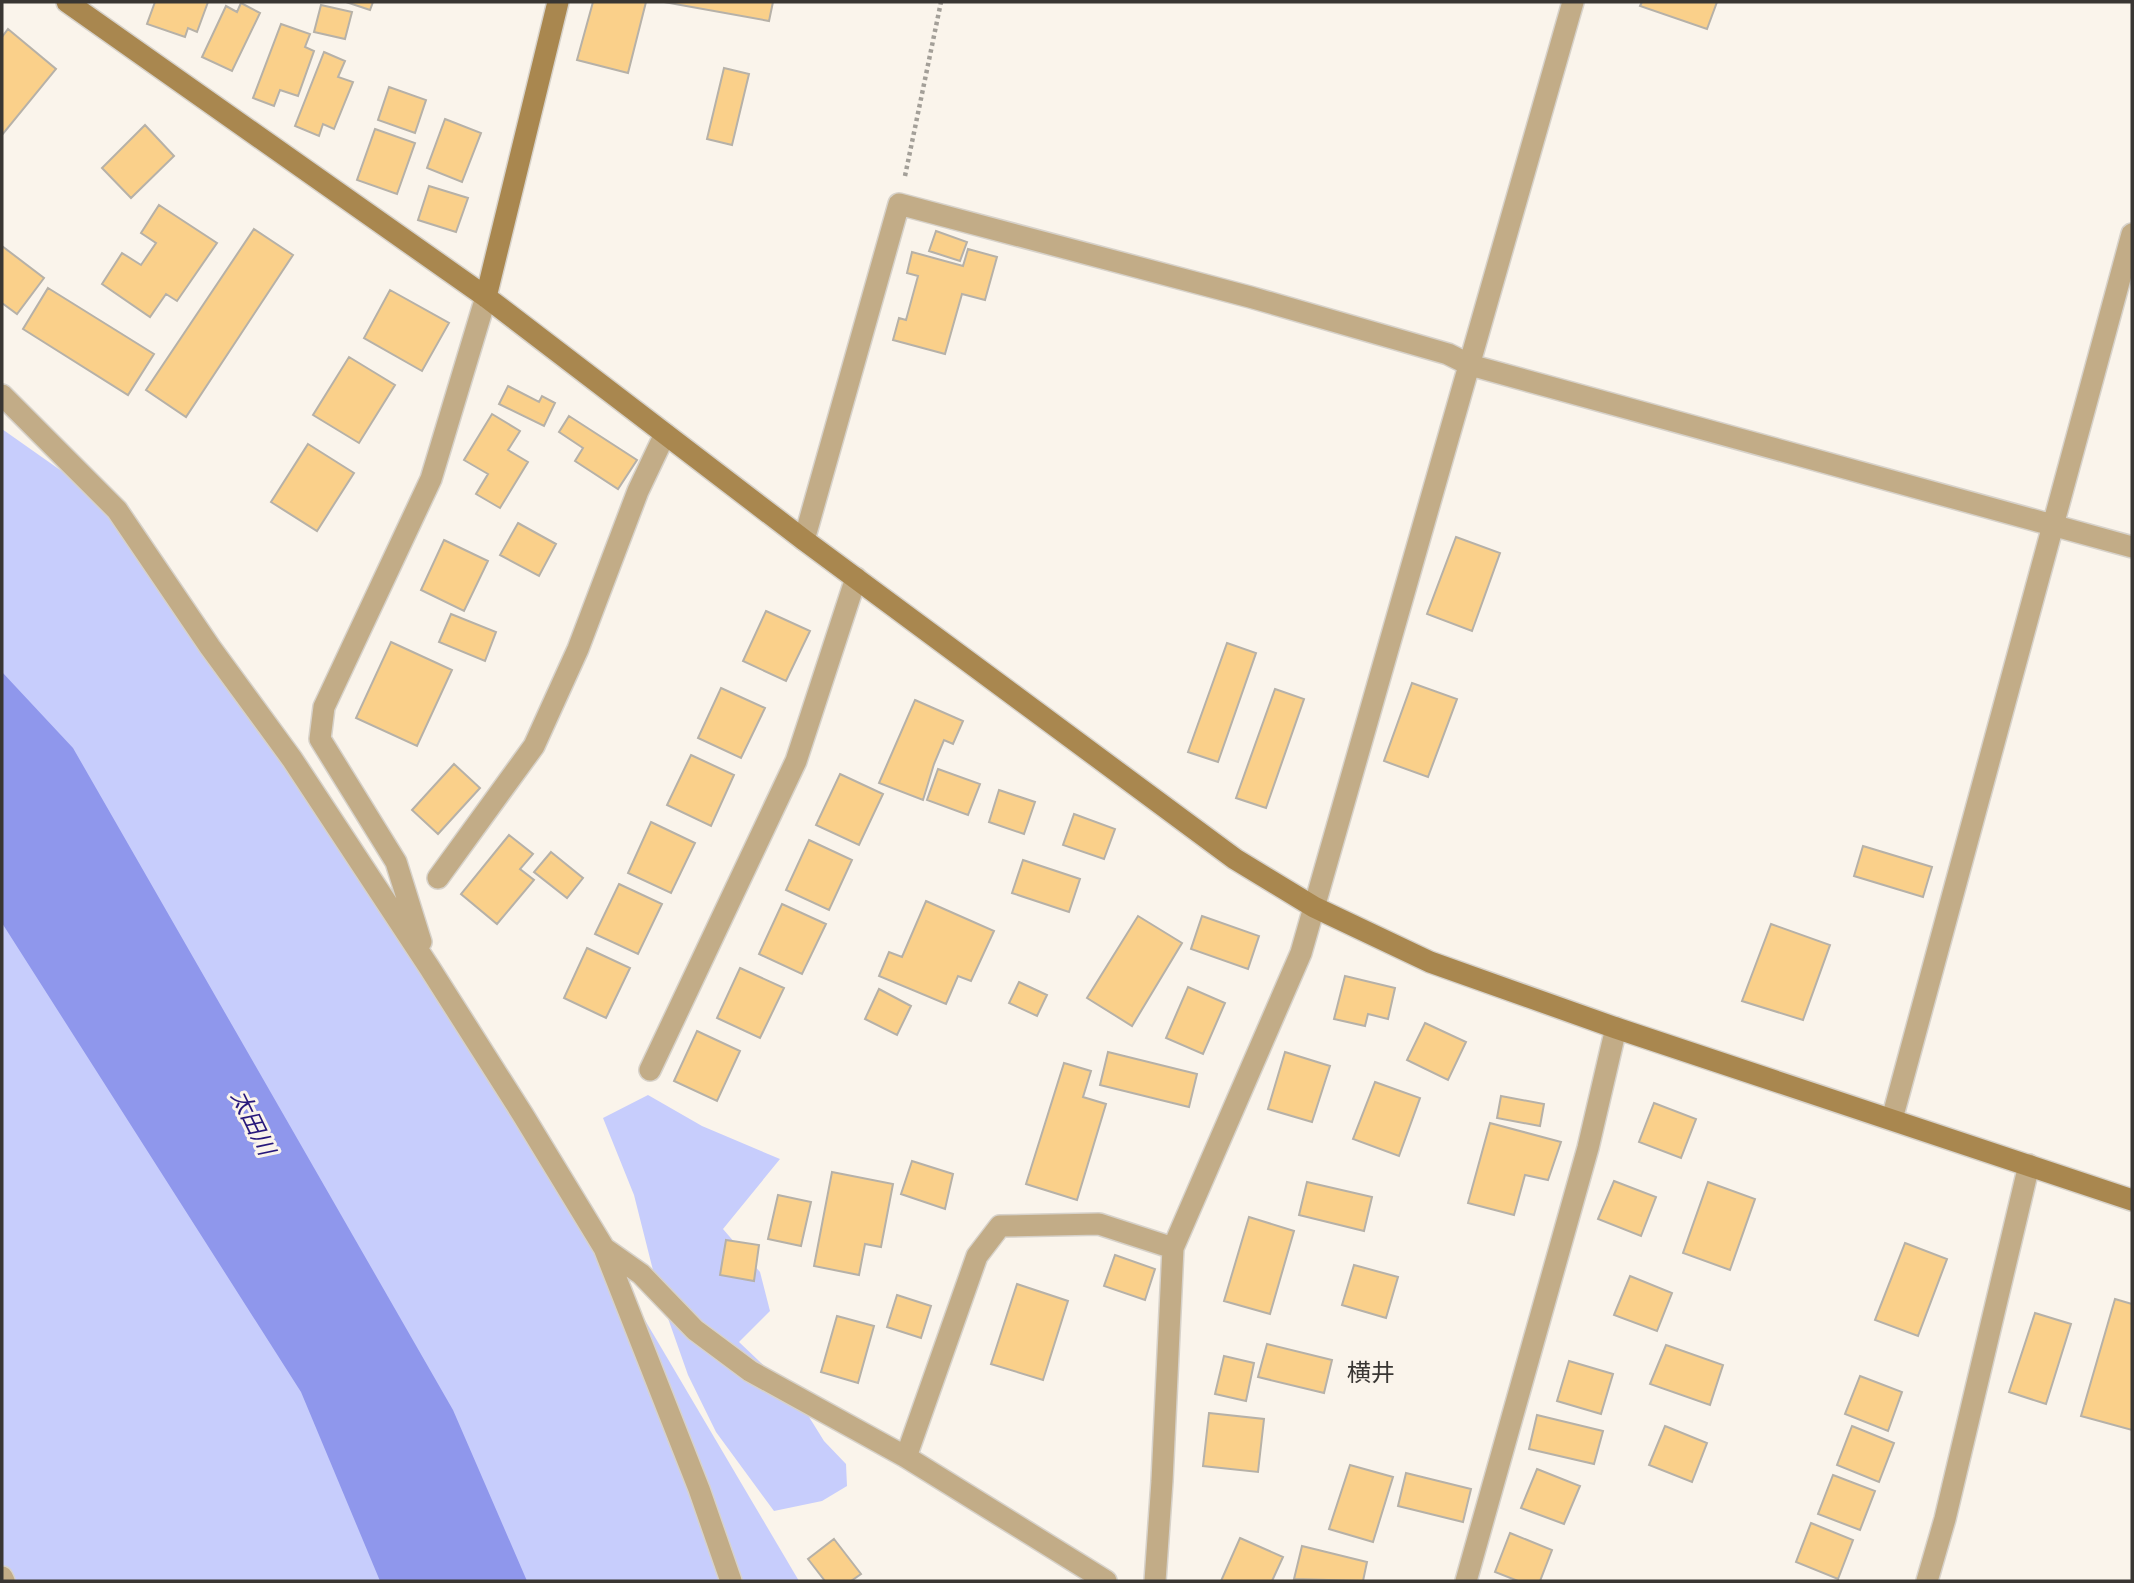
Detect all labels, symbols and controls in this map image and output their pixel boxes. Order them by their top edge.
water label: 太田川 [224,1084,285,1163]
district label: 横井 [1347,1355,1395,1388]

